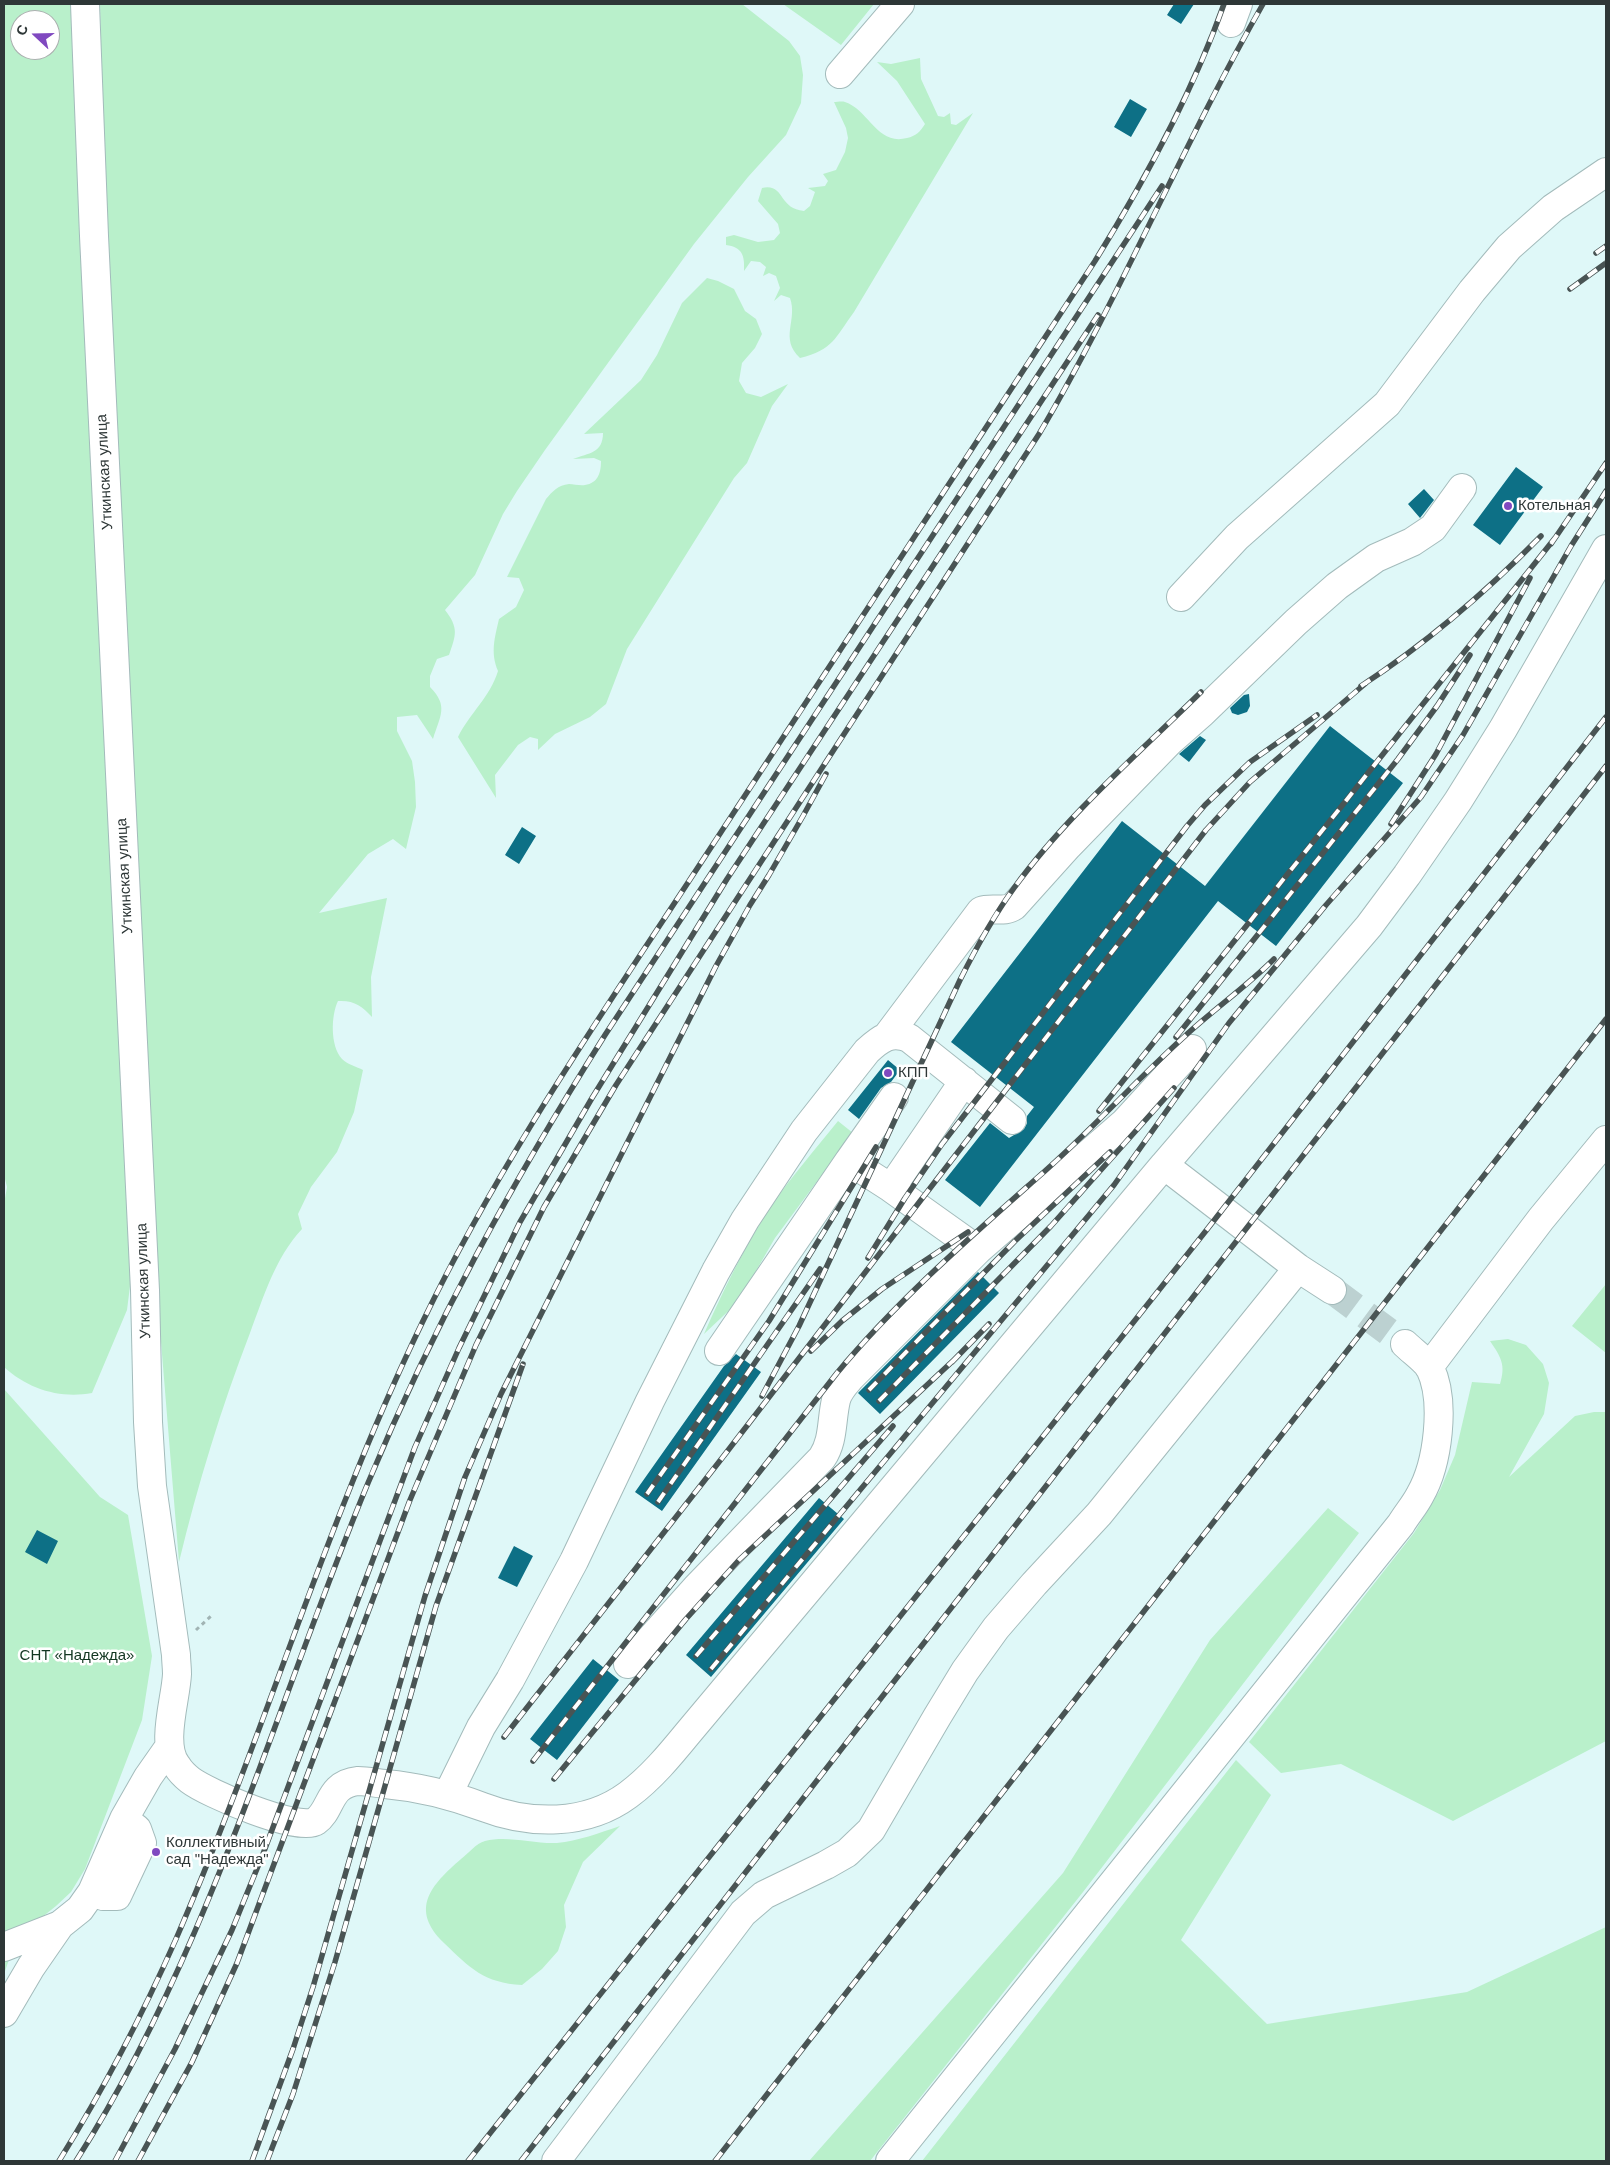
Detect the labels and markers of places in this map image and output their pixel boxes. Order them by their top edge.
place label: Котельная [1518,497,1591,515]
marker: Котельная [1502,500,1514,512]
place label: КПП [898,1064,928,1082]
marker: КПП [882,1067,894,1079]
place label: Коллективный сад "Надежда" [166,1834,269,1869]
marker: Коллективный сад "Надежда" [150,1846,162,1858]

